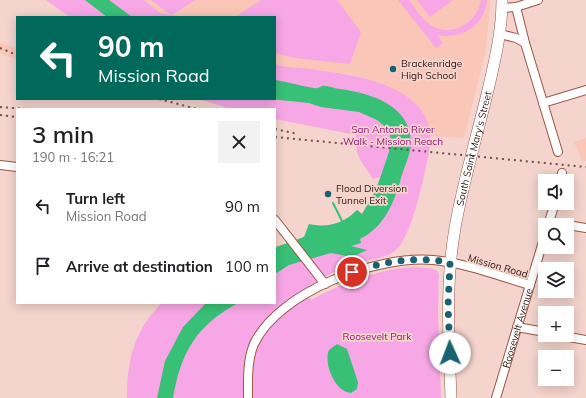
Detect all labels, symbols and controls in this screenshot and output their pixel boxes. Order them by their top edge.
text: 90 m [98,29,164,64]
icon: left [32,32,84,84]
place label: Brackenridge High School [401,57,462,82]
text: Mission Road [98,64,210,87]
marker: Brackenridge High School [388,64,398,74]
street label: South Saint Mary's Street [453,89,494,207]
text: 3 min [32,119,94,149]
button: close [218,121,260,163]
park label: San Antonio River Walk - Mission Reach [343,123,443,148]
text: 190 m · 16:21 [32,149,114,165]
map controls [538,174,574,386]
button: sound [538,174,574,210]
place label: Flood Diversion Tunnel Exit [336,182,407,207]
text: Turn left [66,189,125,208]
marker: Flood Diversion Tunnel Exit [323,189,333,199]
icon: left [32,195,54,217]
text: 90 m [225,197,260,216]
text: Mission Road [66,208,147,224]
button: search [538,218,574,254]
street label: Mission Road [466,251,530,281]
icon: arrive [32,255,54,277]
pin [335,255,369,289]
text: Arrive at destination [66,257,213,276]
text: 100 m [225,257,269,276]
icon: arrive [341,261,363,283]
button: layers [538,262,574,298]
street label: Roosevelt Avenue [499,287,535,370]
button: + [538,306,574,342]
park label: Roosevelt Park [343,330,412,343]
position arrow [429,332,471,374]
button: − [538,350,574,386]

